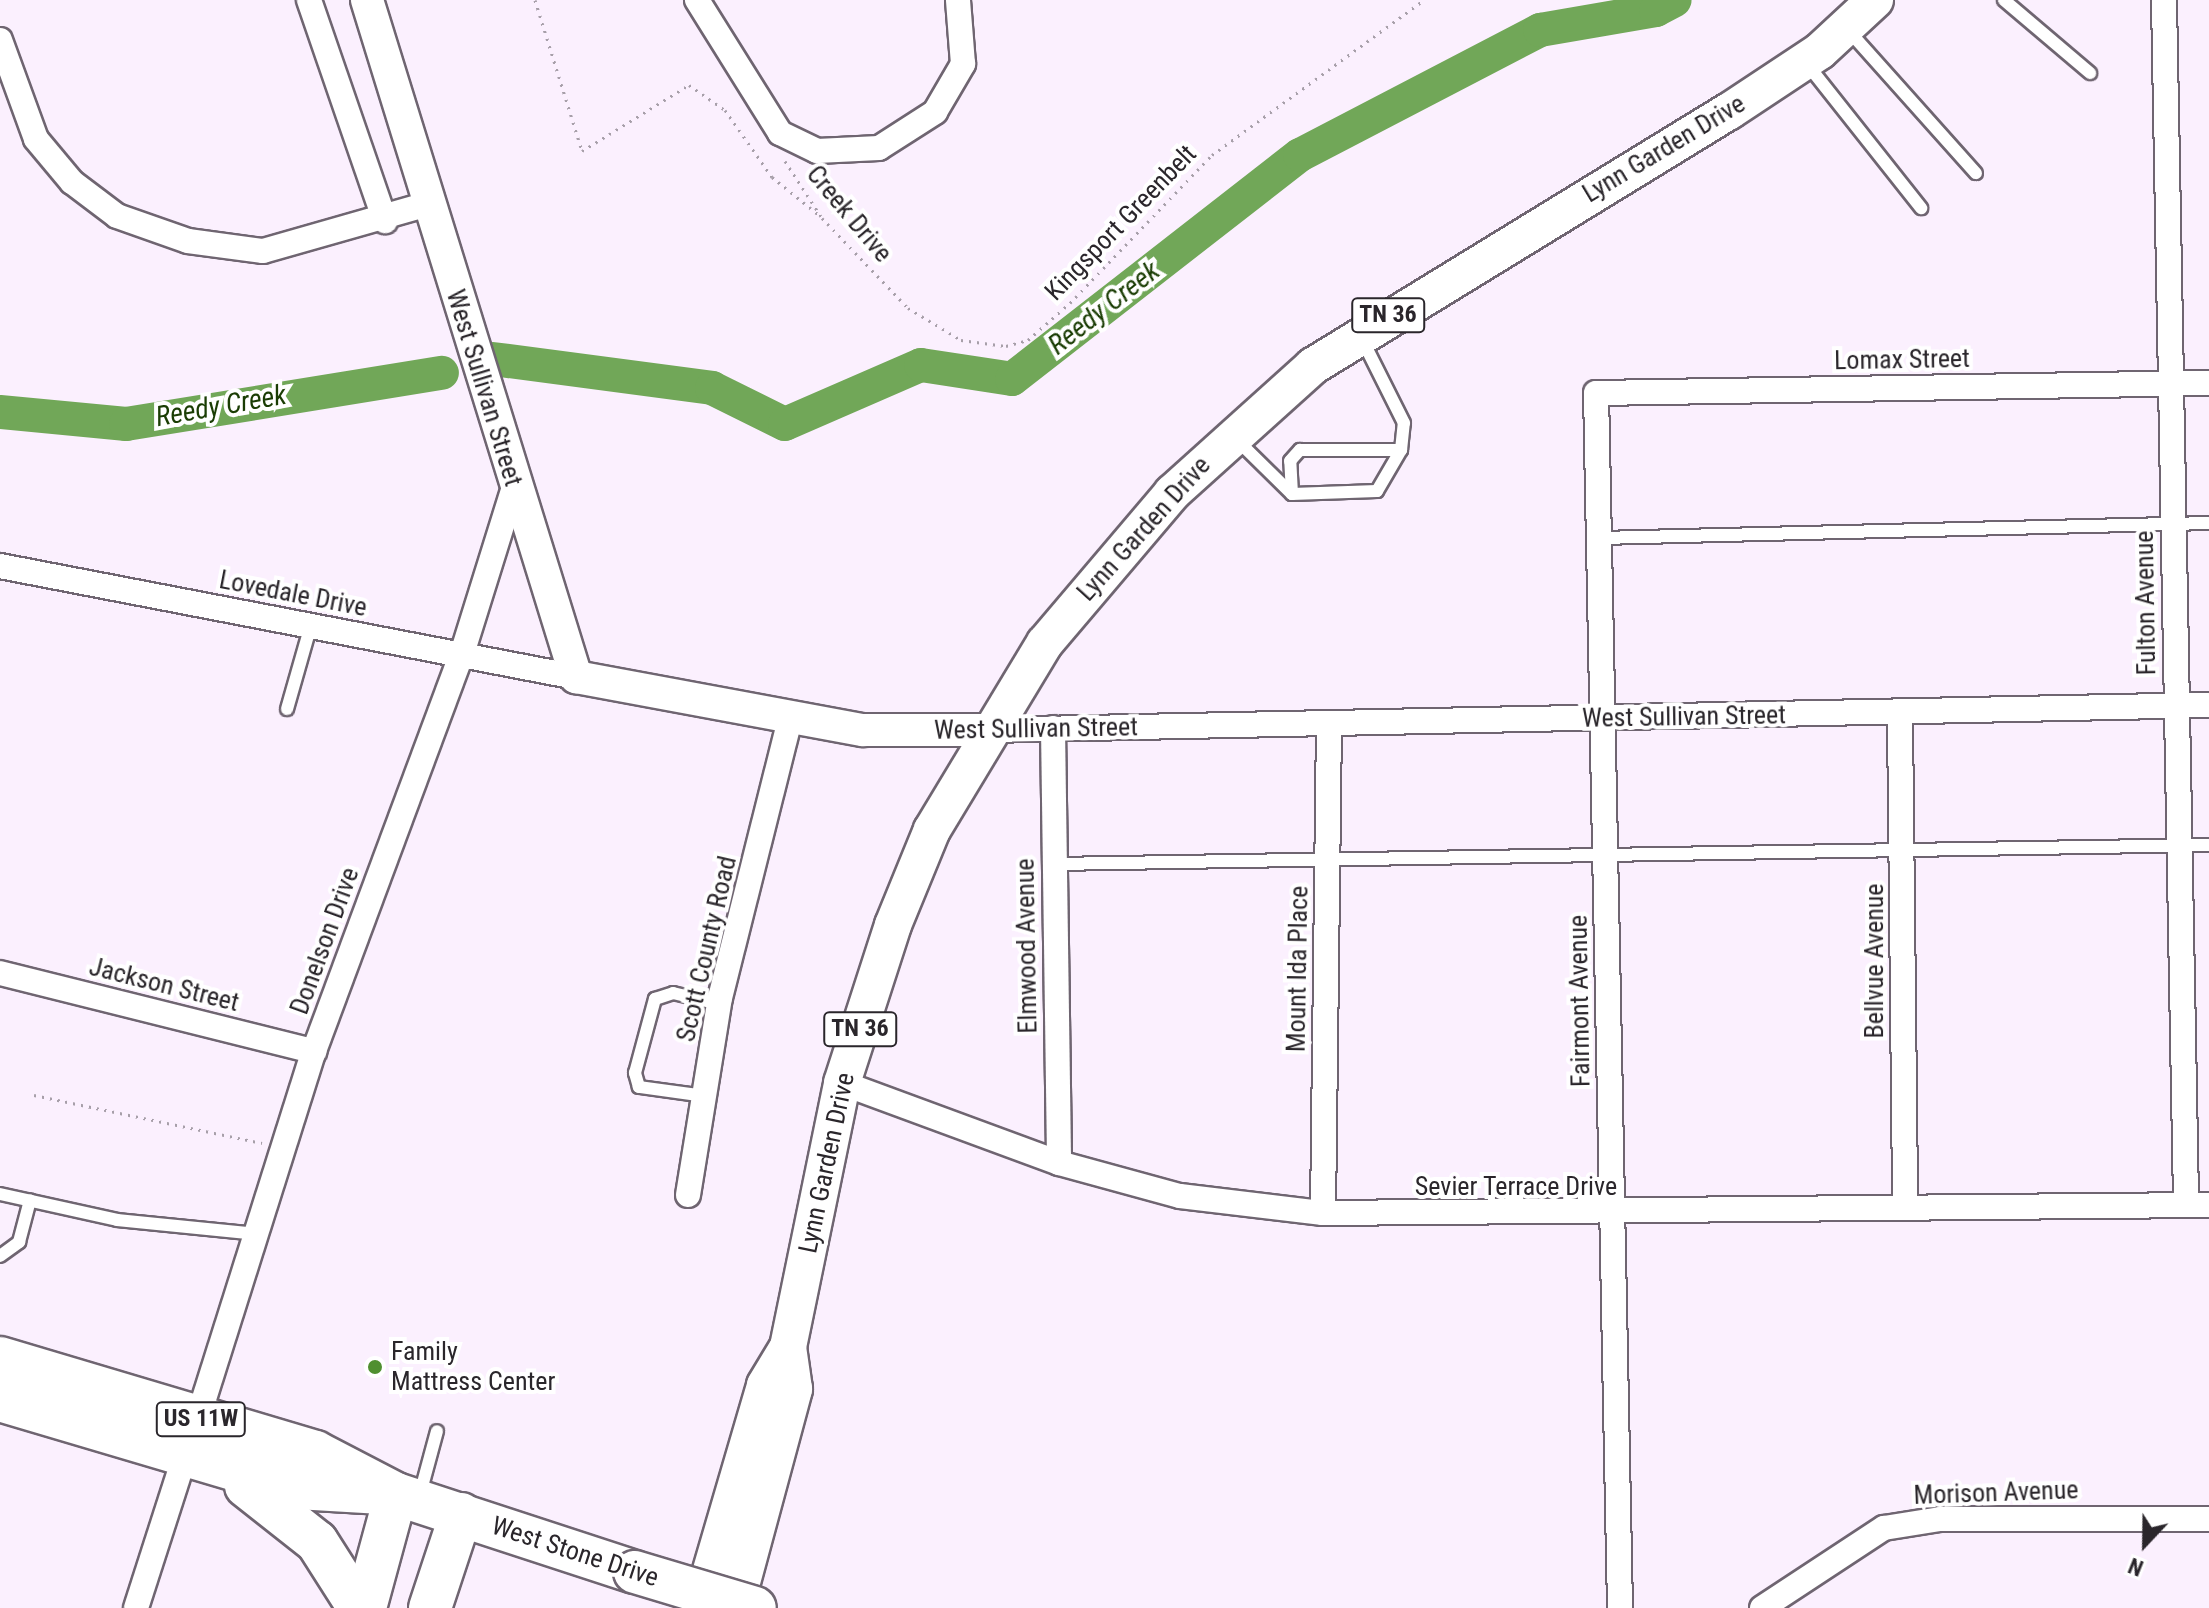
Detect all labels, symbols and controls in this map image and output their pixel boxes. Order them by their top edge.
street label: Lynn Garden Drive [1577,88,1751,210]
street label: Kingsport Greenbelt [1039,139,1203,307]
street label: Creek Drive [800,159,898,269]
water label: Reedy Creek [1042,254,1166,362]
street label: West Sullivan Street [439,286,529,490]
road number: TN 36 [1350,295,1426,335]
street label: Lomax Street [1834,343,1970,377]
water label: Reedy Creek [153,378,289,434]
street label: Lynn Garden Drive [1071,450,1217,608]
street label: Fulton Avenue [2129,530,2163,676]
street label: Lovedale Drive [217,564,369,624]
street label: West Sullivan Street [1582,700,1786,734]
street label: West Sullivan Street [934,712,1138,746]
street label: Scott County Road [670,853,744,1045]
street label: Elmwood Avenue [1010,858,1044,1034]
street label: Donelson Drive [284,863,366,1019]
street label: Bellvue Avenue [1859,883,1891,1039]
street label: Mount Ida Place [1281,886,1315,1052]
street label: Fairmont Avenue [1563,915,1597,1087]
street label: Jackson Street [86,951,242,1019]
road number: TN 36 [822,1009,898,1049]
street label: Lynn Garden Drive [793,1070,861,1256]
street label: Sevier Terrace Drive [1415,1171,1617,1203]
place label: Family Mattress Center [391,1336,555,1398]
marker: Family Mattress Center [366,1358,384,1376]
road number: US 11W [155,1399,247,1439]
street label: Morison Avenue [1913,1475,2079,1511]
north arrow [2105,1504,2185,1584]
street label: West Stone Drive [488,1510,662,1594]
text: N [2125,1553,2147,1581]

